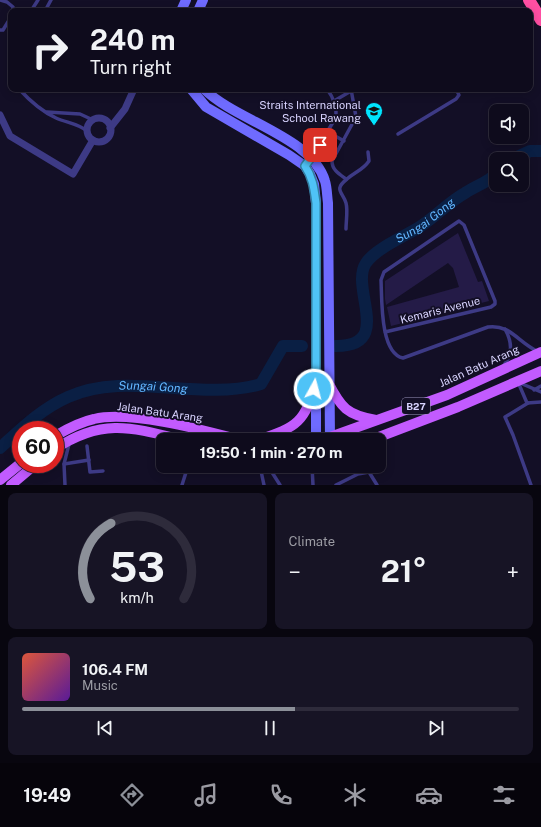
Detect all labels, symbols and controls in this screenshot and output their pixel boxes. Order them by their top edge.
text: 240 m [90,23,176,56]
icon: right [24,24,76,76]
text: Turn right [90,57,172,78]
place label: Straits International School Rawang [259,99,361,124]
school or university icon: Straits International School Rawang [364,101,384,126]
map controls [489,104,529,192]
button: sound [489,104,529,144]
pin [303,128,337,162]
icon: arrive [309,134,331,156]
button: search [489,152,529,192]
water label: Sungai Gong [393,195,458,246]
street label: Kemaris Avenue [399,294,481,326]
street label: Jalan Batu Arang [437,343,521,389]
position arrow [293,368,335,410]
water label: Sungai Gong [118,379,189,396]
road number: B27 [402,398,430,414]
street label: Jalan Batu Arang [116,400,204,424]
speed limit sign: 60 [12,421,64,473]
text: 19:50 · 1 min · 270 m [200,444,342,461]
text: Climate [289,534,335,549]
text: 53 [109,542,165,591]
text: 21° [381,553,427,589]
text: − [289,559,301,585]
text: + [507,559,519,585]
text: km/h [120,589,154,606]
text: 106.4 FM [82,661,148,678]
text: Music [82,678,118,693]
icon: previous [94,717,116,739]
icon: pause [259,717,281,739]
icon: next [425,717,447,739]
icon: directions [118,781,146,809]
icon: music [192,781,220,809]
icon: phone [267,781,295,809]
icon: climate [341,781,369,809]
icon: car [415,781,443,809]
icon: filters [490,781,518,809]
text: 19:49 [23,785,71,806]

